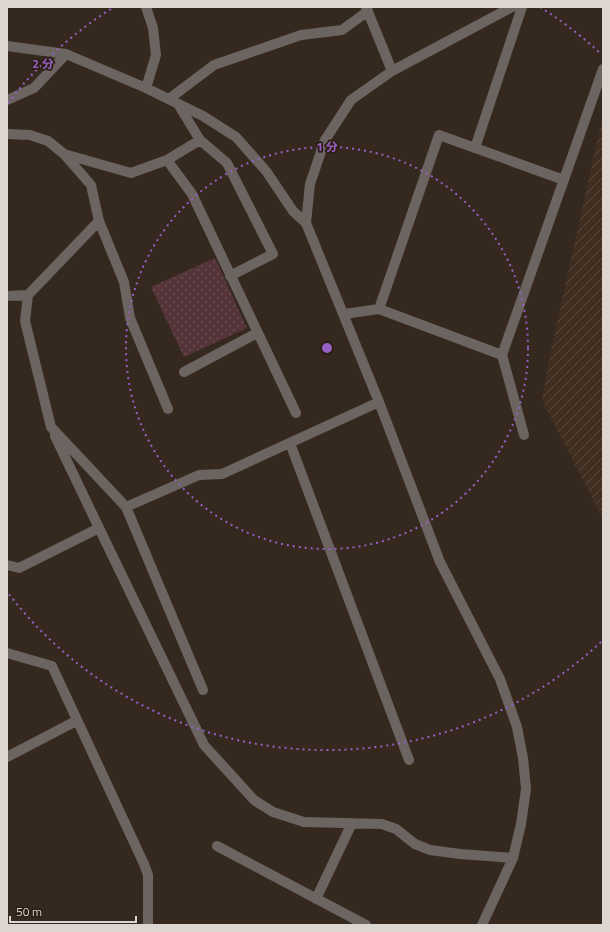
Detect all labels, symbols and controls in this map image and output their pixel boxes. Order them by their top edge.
text: 2 分 [32,54,54,73]
text: 1 分 [316,137,338,156]
centre of rings [320,341,334,355]
scale bar [10,898,136,924]
text: 50 m [16,902,42,921]

